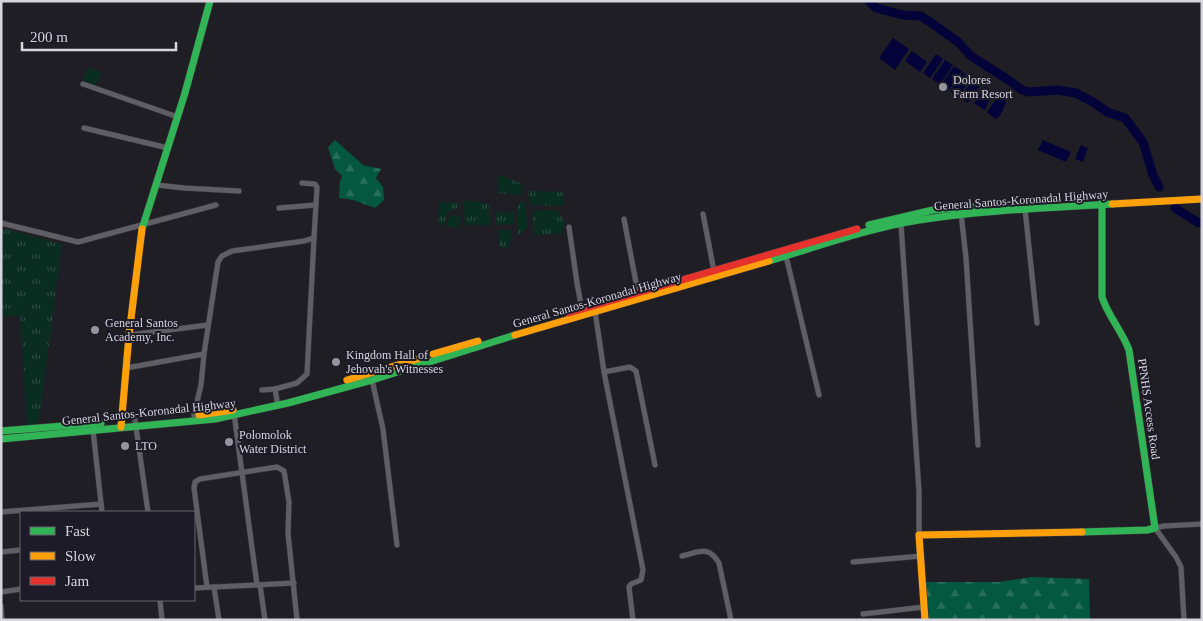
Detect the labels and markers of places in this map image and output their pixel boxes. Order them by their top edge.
place label: Dolores Farm Resort [953,73,1013,101]
marker: Dolores Farm Resort [937,81,949,93]
place label: General Santos Academy, Inc. [105,316,178,344]
marker: General Santos Academy, Inc. [89,324,101,336]
place label: Kingdom Hall of Jehovah's Witnesses [346,348,443,376]
marker: Kingdom Hall of Jehovah's Witnesses [330,356,342,368]
place label: Polomolok Water District [239,428,307,456]
marker: Polomolok Water District [223,436,235,448]
place label: LTO [135,439,157,453]
marker: LTO [119,440,131,452]

